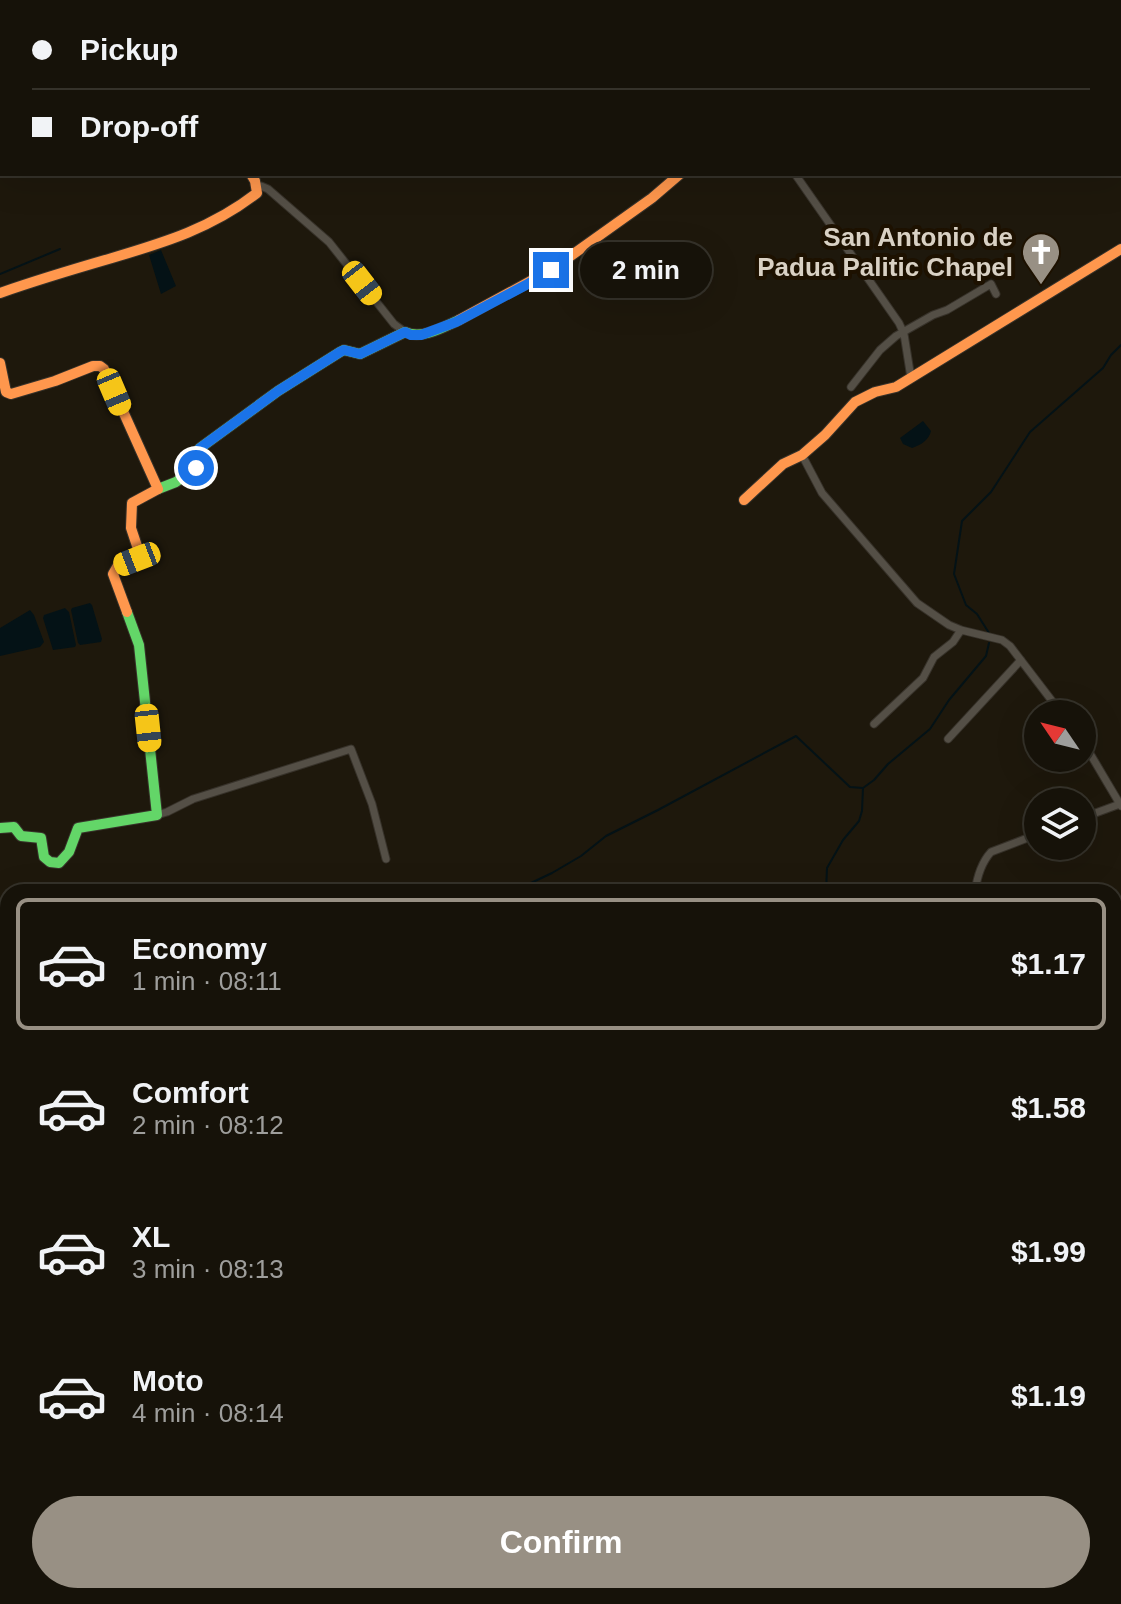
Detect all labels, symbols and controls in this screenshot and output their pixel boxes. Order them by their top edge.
text: Pickup [80,33,178,66]
text: Drop-off [80,110,198,143]
place label: San Antonio de Padua Palitic Chapel [757,222,1013,282]
church icon: San Antonio de Padua Palitic Chapel [1020,231,1062,286]
callout: 2 min [579,242,711,298]
route end [533,252,569,288]
text: 2 min [612,255,680,285]
car [338,257,386,309]
car [94,365,134,419]
route start [178,450,214,486]
car [110,539,164,579]
north arrow [1024,700,1096,772]
map controls [1024,700,1096,860]
car [134,703,162,753]
button: layers [1024,788,1096,860]
icon: car [36,928,108,1000]
text: Economy [132,932,267,965]
text: $1.17 [1011,947,1086,980]
text: 1 min · 08:11 [132,966,282,996]
icon: car [36,1072,108,1144]
text: Comfort [132,1076,249,1109]
text: $1.58 [1011,1091,1086,1124]
text: 2 min · 08:12 [132,1110,284,1140]
icon: car [36,1216,108,1288]
text: XL [132,1220,170,1253]
text: $1.99 [1011,1235,1086,1268]
text: 3 min · 08:13 [132,1254,284,1284]
icon: car [36,1360,108,1432]
text: Moto [132,1364,204,1397]
text: $1.19 [1011,1379,1086,1412]
text: 4 min · 08:14 [132,1398,284,1428]
button: Confirm [32,1496,1090,1588]

